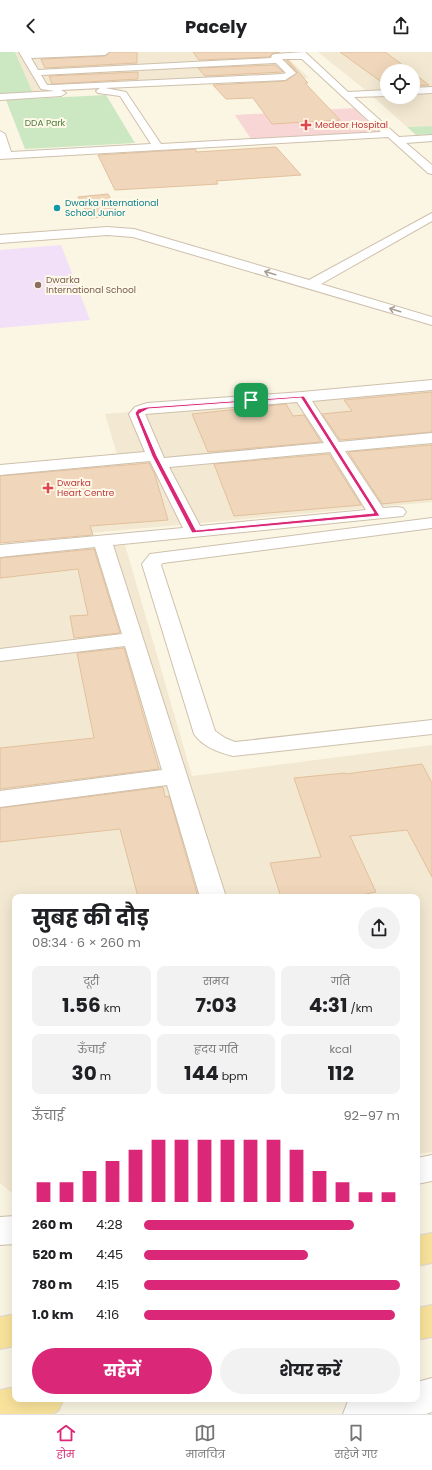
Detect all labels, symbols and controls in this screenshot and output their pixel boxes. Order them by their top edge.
text: Pacely [185,14,247,39]
icon: back [20,15,42,37]
icon: share [390,15,412,37]
map controls [380,64,420,104]
button: locate [380,64,420,104]
park label: DDA Park [25,117,66,129]
marker: Medeor Hospital [300,119,312,131]
place label: Medeor Hospital [315,119,388,131]
place label: Dwarka International School Junior [65,197,159,219]
marker: Dwarka International School Junior [52,203,62,213]
one-way arrow [264,269,277,276]
place label: Dwarka International School [46,274,136,296]
marker: Dwarka International School [33,280,43,290]
one-way arrow [388,306,401,313]
pin [234,383,268,417]
icon: arrive [240,389,262,411]
place label: Dwarka Heart Centre [57,477,115,499]
marker: Dwarka Heart Centre [42,482,54,494]
text: सुबह की दौड़ [32,902,149,933]
button: share [358,907,400,949]
text: 08:34 · 6 × 260 m [32,933,141,952]
text: दूरी [83,973,99,989]
text: समय [203,973,229,989]
text: गति [331,973,350,989]
text: 1.56 [62,991,101,1019]
text: 7:03 [195,991,237,1019]
text: 4:31 [309,991,347,1019]
text: km [101,1000,121,1016]
text: /km [347,1000,373,1016]
text: ऊँचाई [78,1041,105,1057]
text: हृदय गति [194,1041,238,1057]
text: kcal [329,1041,352,1057]
text: 30 [72,1059,97,1087]
text: 144 [184,1059,219,1087]
text: 112 [327,1059,354,1087]
text: m [97,1068,111,1084]
text: bpm [219,1068,248,1084]
text: ऊँचाई [32,1106,64,1125]
text: 92–97 m [343,1106,400,1125]
text: 260 m [32,1215,73,1234]
text: 4:28 [96,1215,123,1234]
text: 520 m [32,1245,73,1264]
text: 4:45 [96,1245,123,1264]
text: 780 m [32,1275,72,1294]
text: 4:15 [96,1275,119,1294]
text: 1.0 km [32,1305,74,1324]
text: 4:16 [96,1305,119,1324]
button: सहेजें [32,1348,212,1394]
button: शेयर करें [220,1348,400,1394]
tab: होम [55,1422,77,1463]
tab: मानचित्र [186,1422,225,1463]
tab: सहेजे गए [334,1422,377,1463]

